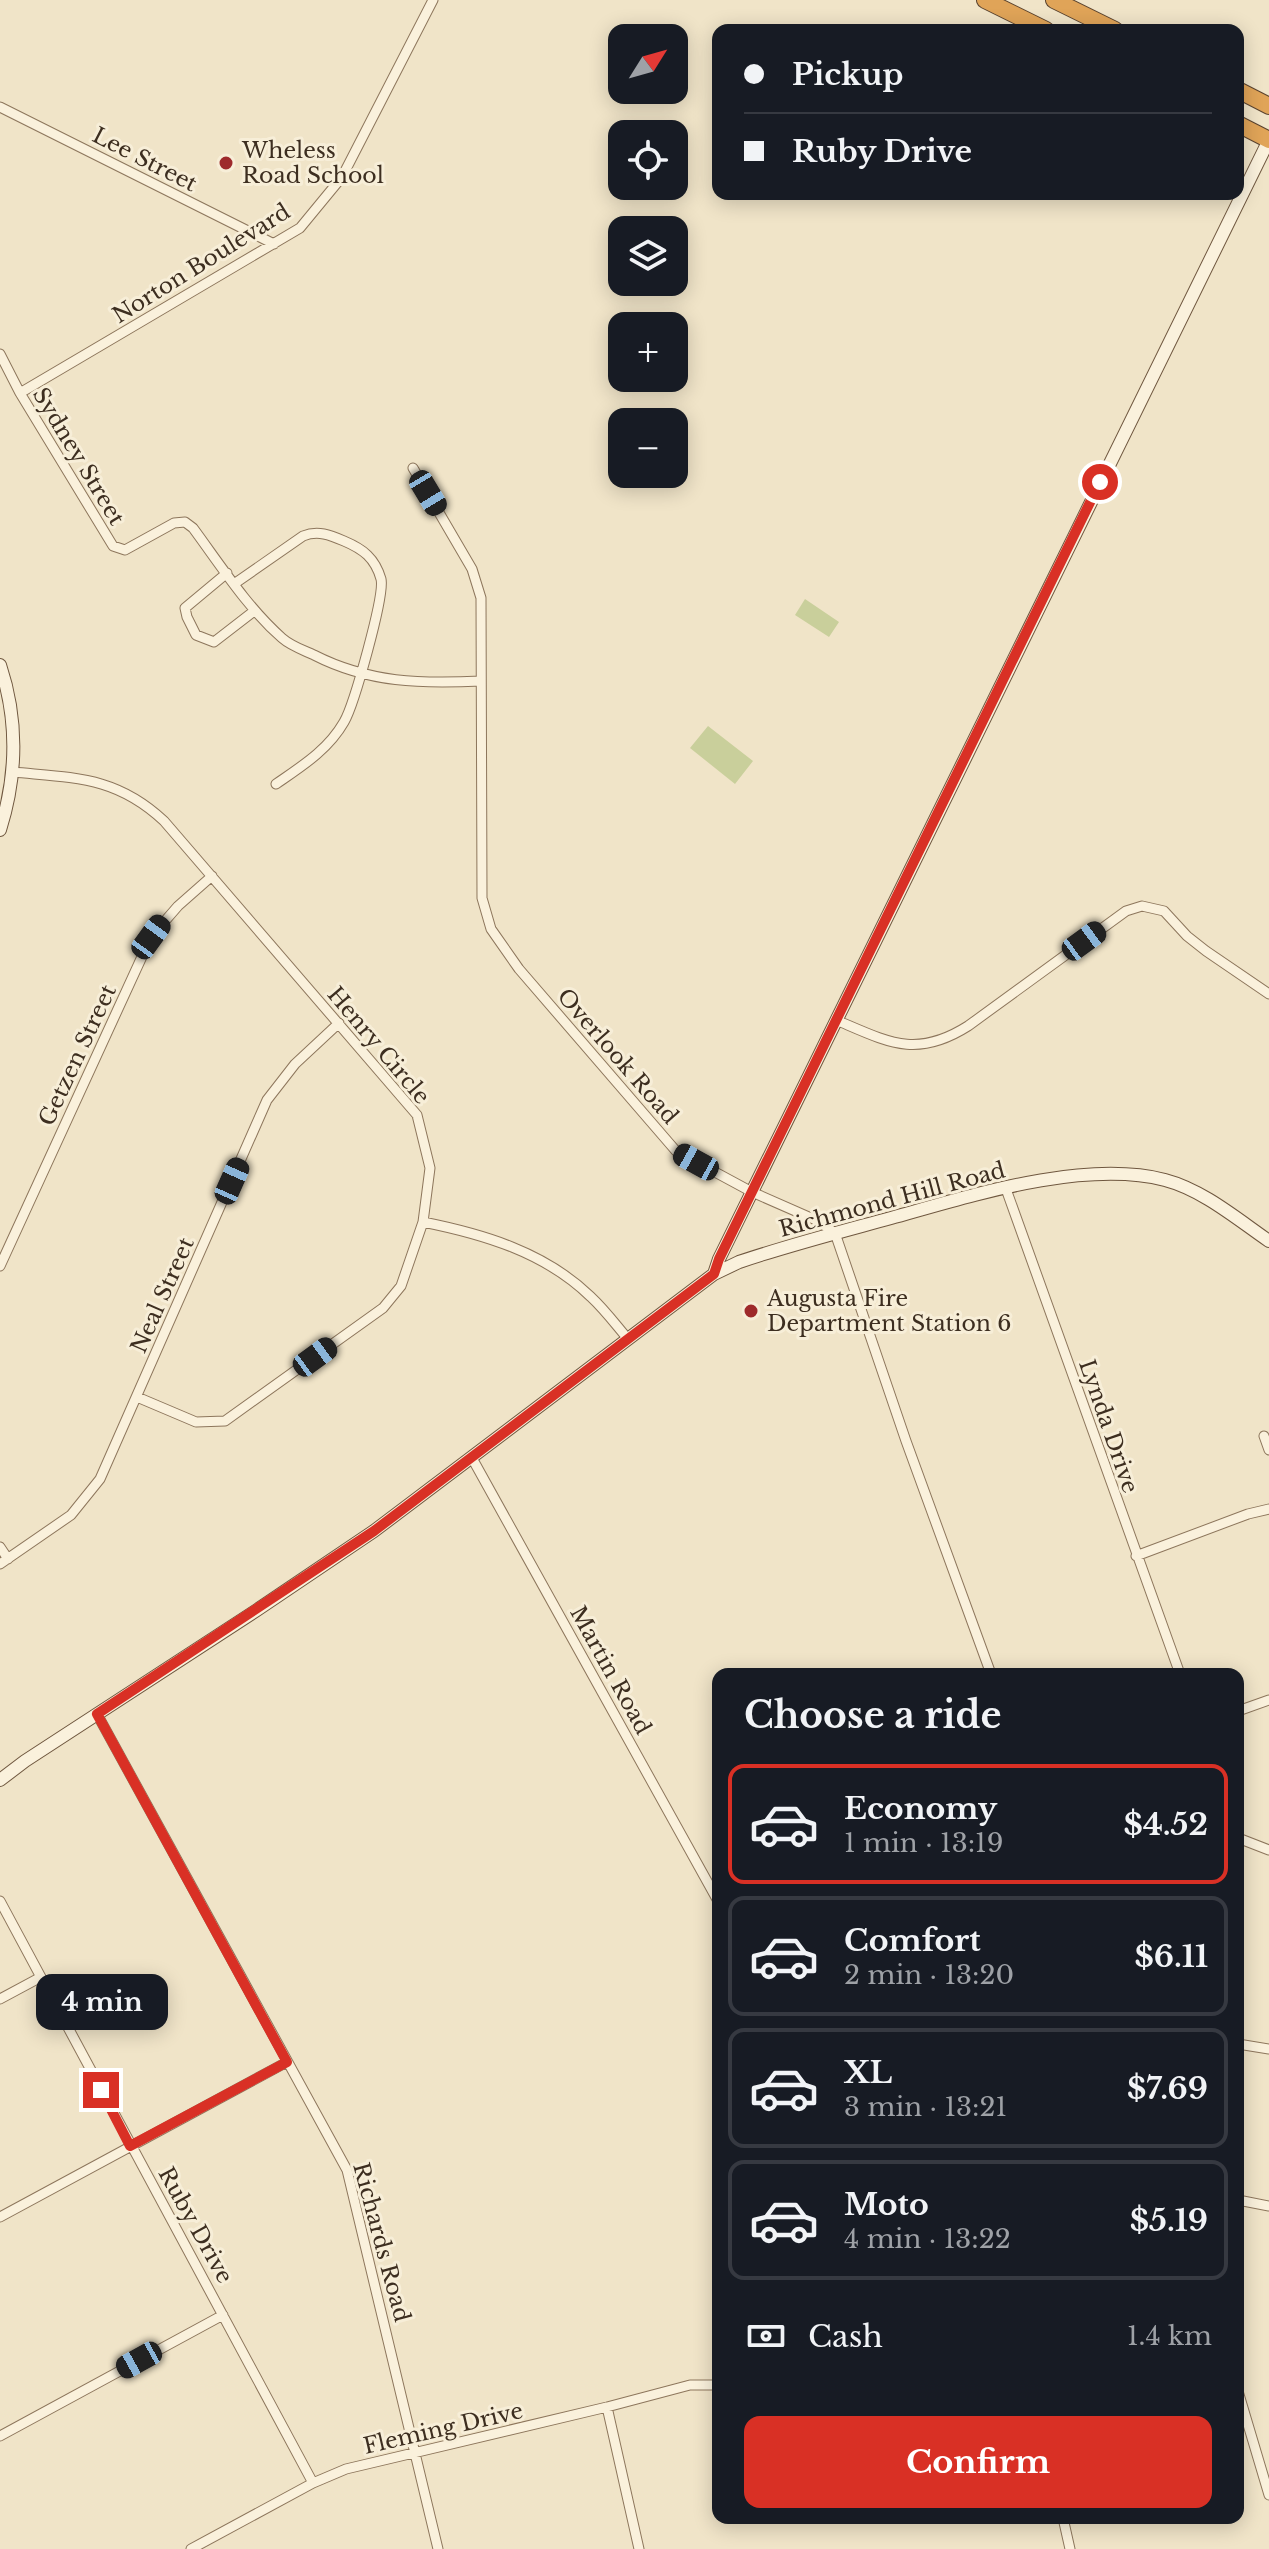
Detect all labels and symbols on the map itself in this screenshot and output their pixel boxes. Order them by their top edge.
north arrow [608,24,688,104]
street label: Lee Street [88,122,202,198]
place label: Wheless Road School [241,137,384,189]
marker: Wheless Road School [217,154,235,172]
street label: Norton Boulevard [108,198,295,329]
street label: Sydney Street [27,383,131,530]
route start [1082,464,1118,500]
car [405,466,451,520]
car [127,911,175,963]
car [1058,917,1110,965]
street label: Getzen Street [33,980,122,1130]
street label: Henry Circle [322,981,435,1109]
street label: Overlook Road [551,983,684,1130]
car [669,1140,723,1184]
car [211,1154,253,1208]
street label: Richmond Hill Road [776,1156,1008,1243]
street label: Neal Street [125,1233,200,1357]
place label: Augusta Fire Department Station 6 [766,1285,1011,1337]
marker: Augusta Fire Department Station 6 [742,1302,760,1320]
car [289,1333,341,1381]
street label: Lynda Drive [1073,1356,1144,1497]
street label: Martin Road [564,1601,657,1739]
callout: 4 min [35,1974,167,2030]
route end [83,2072,119,2108]
street label: Richards Road [347,2159,416,2325]
street label: Ruby Drive [153,2162,239,2288]
car [112,2338,166,2382]
street label: Fleming Drive [361,2397,526,2460]

